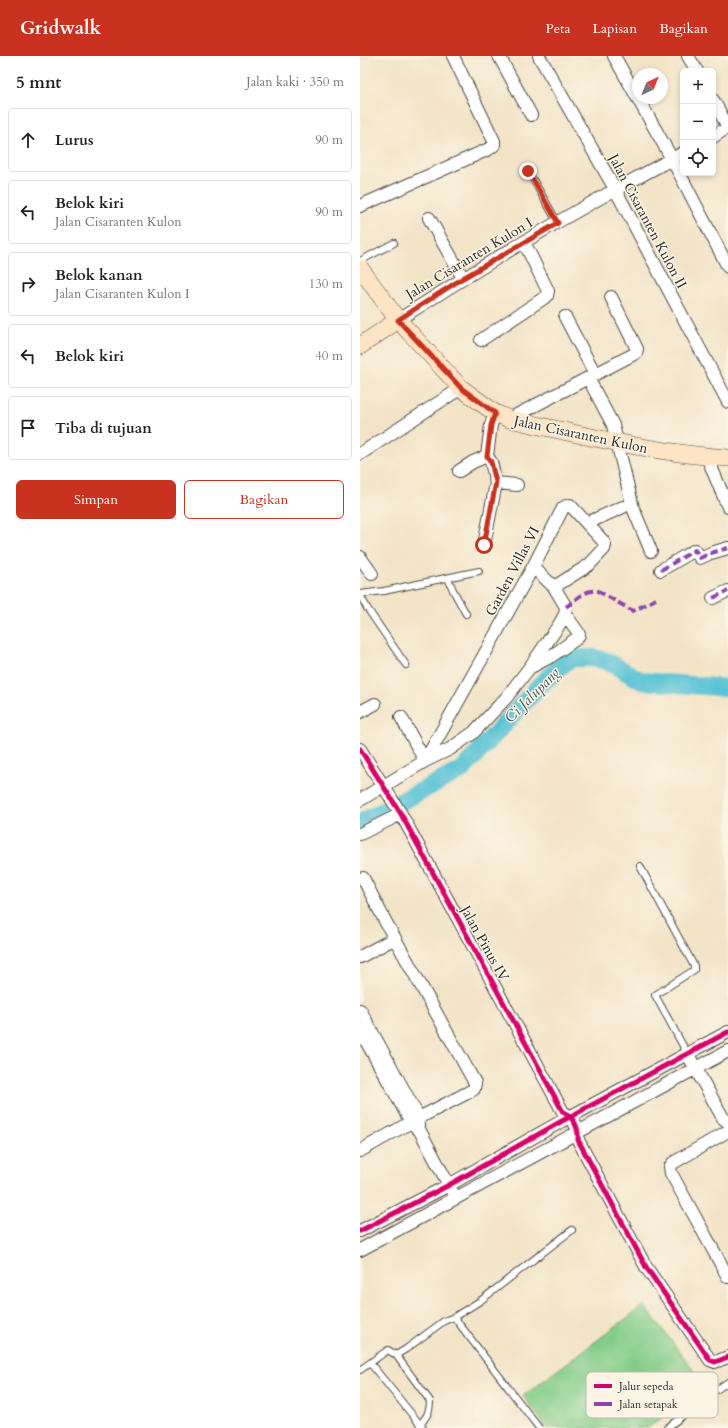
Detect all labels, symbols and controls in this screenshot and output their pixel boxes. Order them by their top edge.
text: Gridwalk [20,15,101,41]
text: Peta [545,19,571,38]
text: Lapisan [593,19,637,38]
text: Bagikan [659,19,708,38]
north arrow [632,68,668,104]
map controls [680,68,716,176]
button: + [680,68,716,104]
text: 5 mnt [16,71,61,94]
text: Jalan kaki · 350 m [246,73,344,91]
button: − [680,104,716,140]
icon: ahead [17,129,39,151]
text: Lurus [55,130,94,150]
text: 90 m [315,131,343,149]
button: locate [680,140,716,176]
street label: Jalan Cisaranten Kulon II [603,149,691,292]
route end [519,162,537,180]
text: Belok kiri [55,193,124,213]
icon: left [17,201,39,223]
text: 90 m [315,203,343,221]
text: Jalan Cisaranten Kulon [55,213,182,231]
street label: Jalan Cisaranten Kulon I [401,213,536,305]
text: Belok kanan [55,265,143,285]
icon: right [17,273,39,295]
text: 130 m [309,275,343,293]
text: Jalan Cisaranten Kulon I [55,285,189,303]
icon: left [17,345,39,367]
text: Belok kiri [55,346,124,366]
text: 40 m [315,347,343,365]
street label: Jalan Cisaranten Kulon [510,411,650,458]
icon: arrive [17,417,39,439]
text: Tiba di tujuan [55,418,152,438]
button: Simpan [16,480,176,519]
button: Bagikan [184,480,344,519]
street label: Garden Villas VI [481,523,544,619]
route start [475,536,493,554]
water label: Ci Jalupang [500,663,564,727]
street label: Jalan Pinus IV [455,900,513,985]
legend [586,1372,718,1418]
text: Jalur sepeda [617,1379,674,1394]
text: Jalan setapak [617,1397,678,1412]

